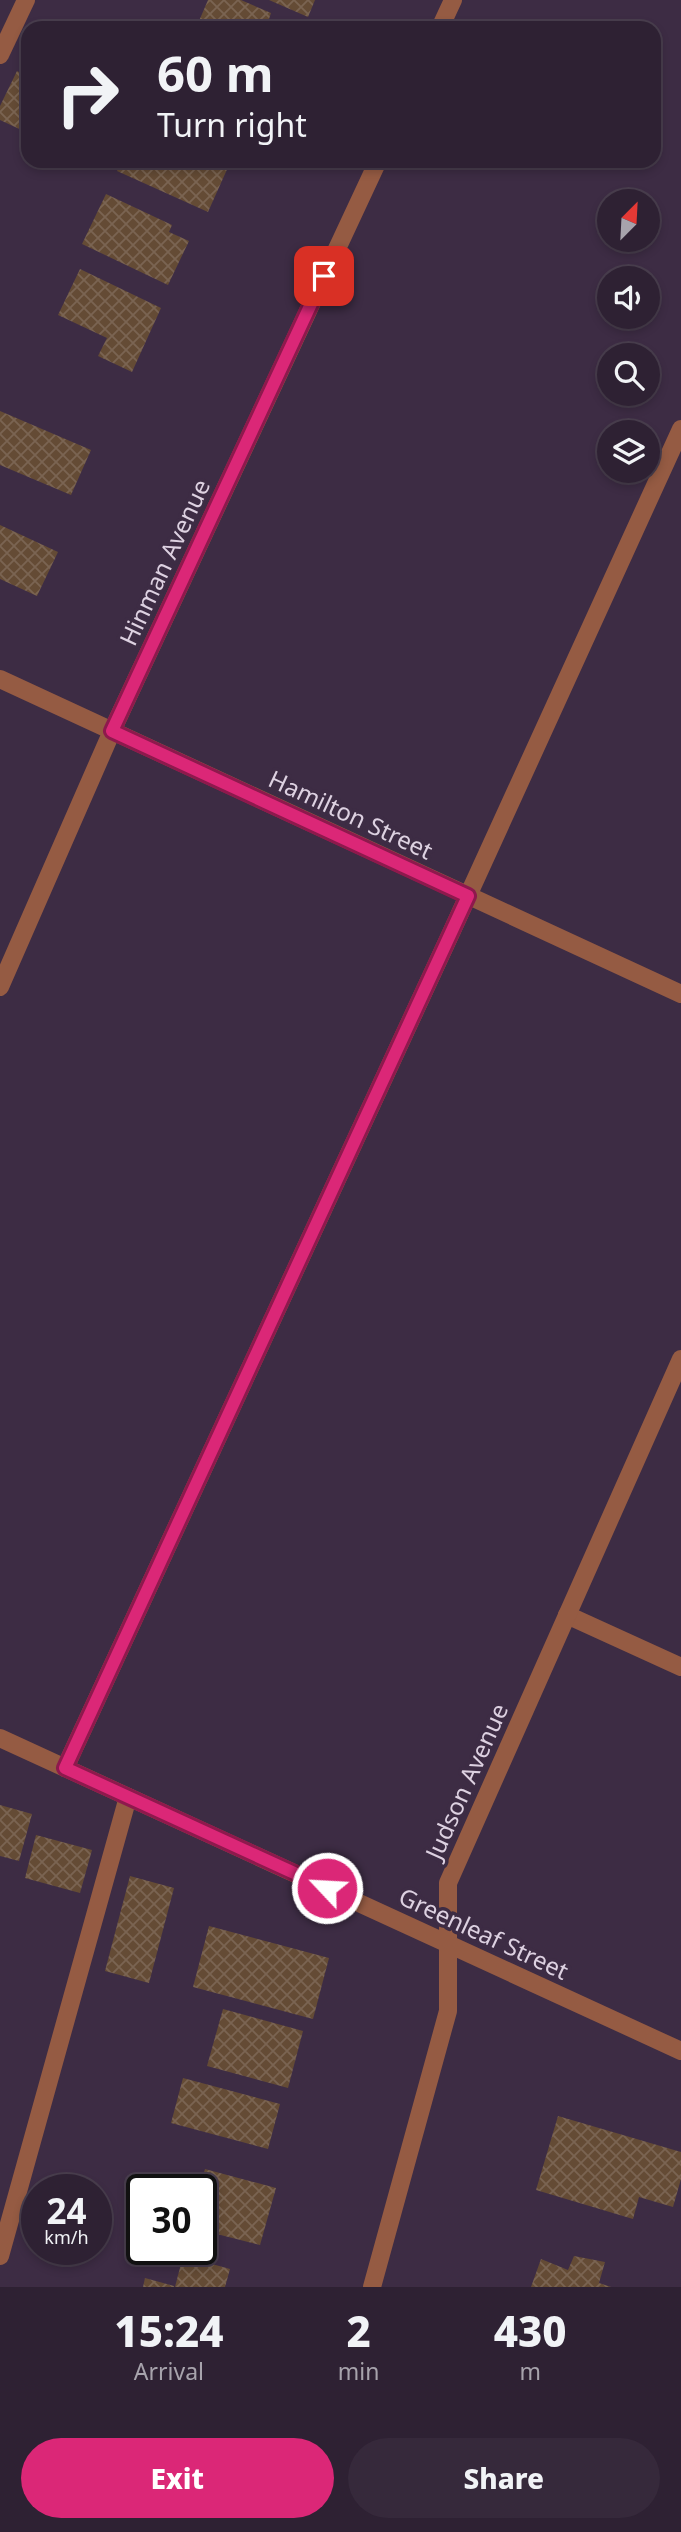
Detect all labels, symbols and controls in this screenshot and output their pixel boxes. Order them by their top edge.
text: 60 m [157,40,274,106]
icon: right [42,49,133,140]
text: Turn right [157,103,307,146]
north arrow [597,189,660,252]
map controls [597,189,660,483]
pin [294,246,354,306]
icon: arrive [305,257,343,295]
button: sound [597,266,660,329]
button: search [597,343,660,406]
button: layers [597,420,660,483]
street label: Hinman Avenue [111,473,217,651]
street label: Hamilton Street [264,762,439,867]
street label: Judson Avenue [416,1698,515,1866]
position arrow [290,1851,364,1925]
street label: Greenleaf Street [394,1879,574,1987]
speed limit sign: 30 [126,2174,217,2265]
text: 24 [46,2187,87,2234]
text: km/h [44,2225,89,2249]
text: 15:24 [114,2302,223,2359]
text: 2 [346,2302,371,2359]
text: 430 [494,2302,567,2359]
text: Arrival [134,2355,204,2387]
text: min [338,2355,379,2387]
text: m [519,2355,541,2387]
button: Exit [21,2438,334,2518]
button: Share [348,2438,660,2518]

